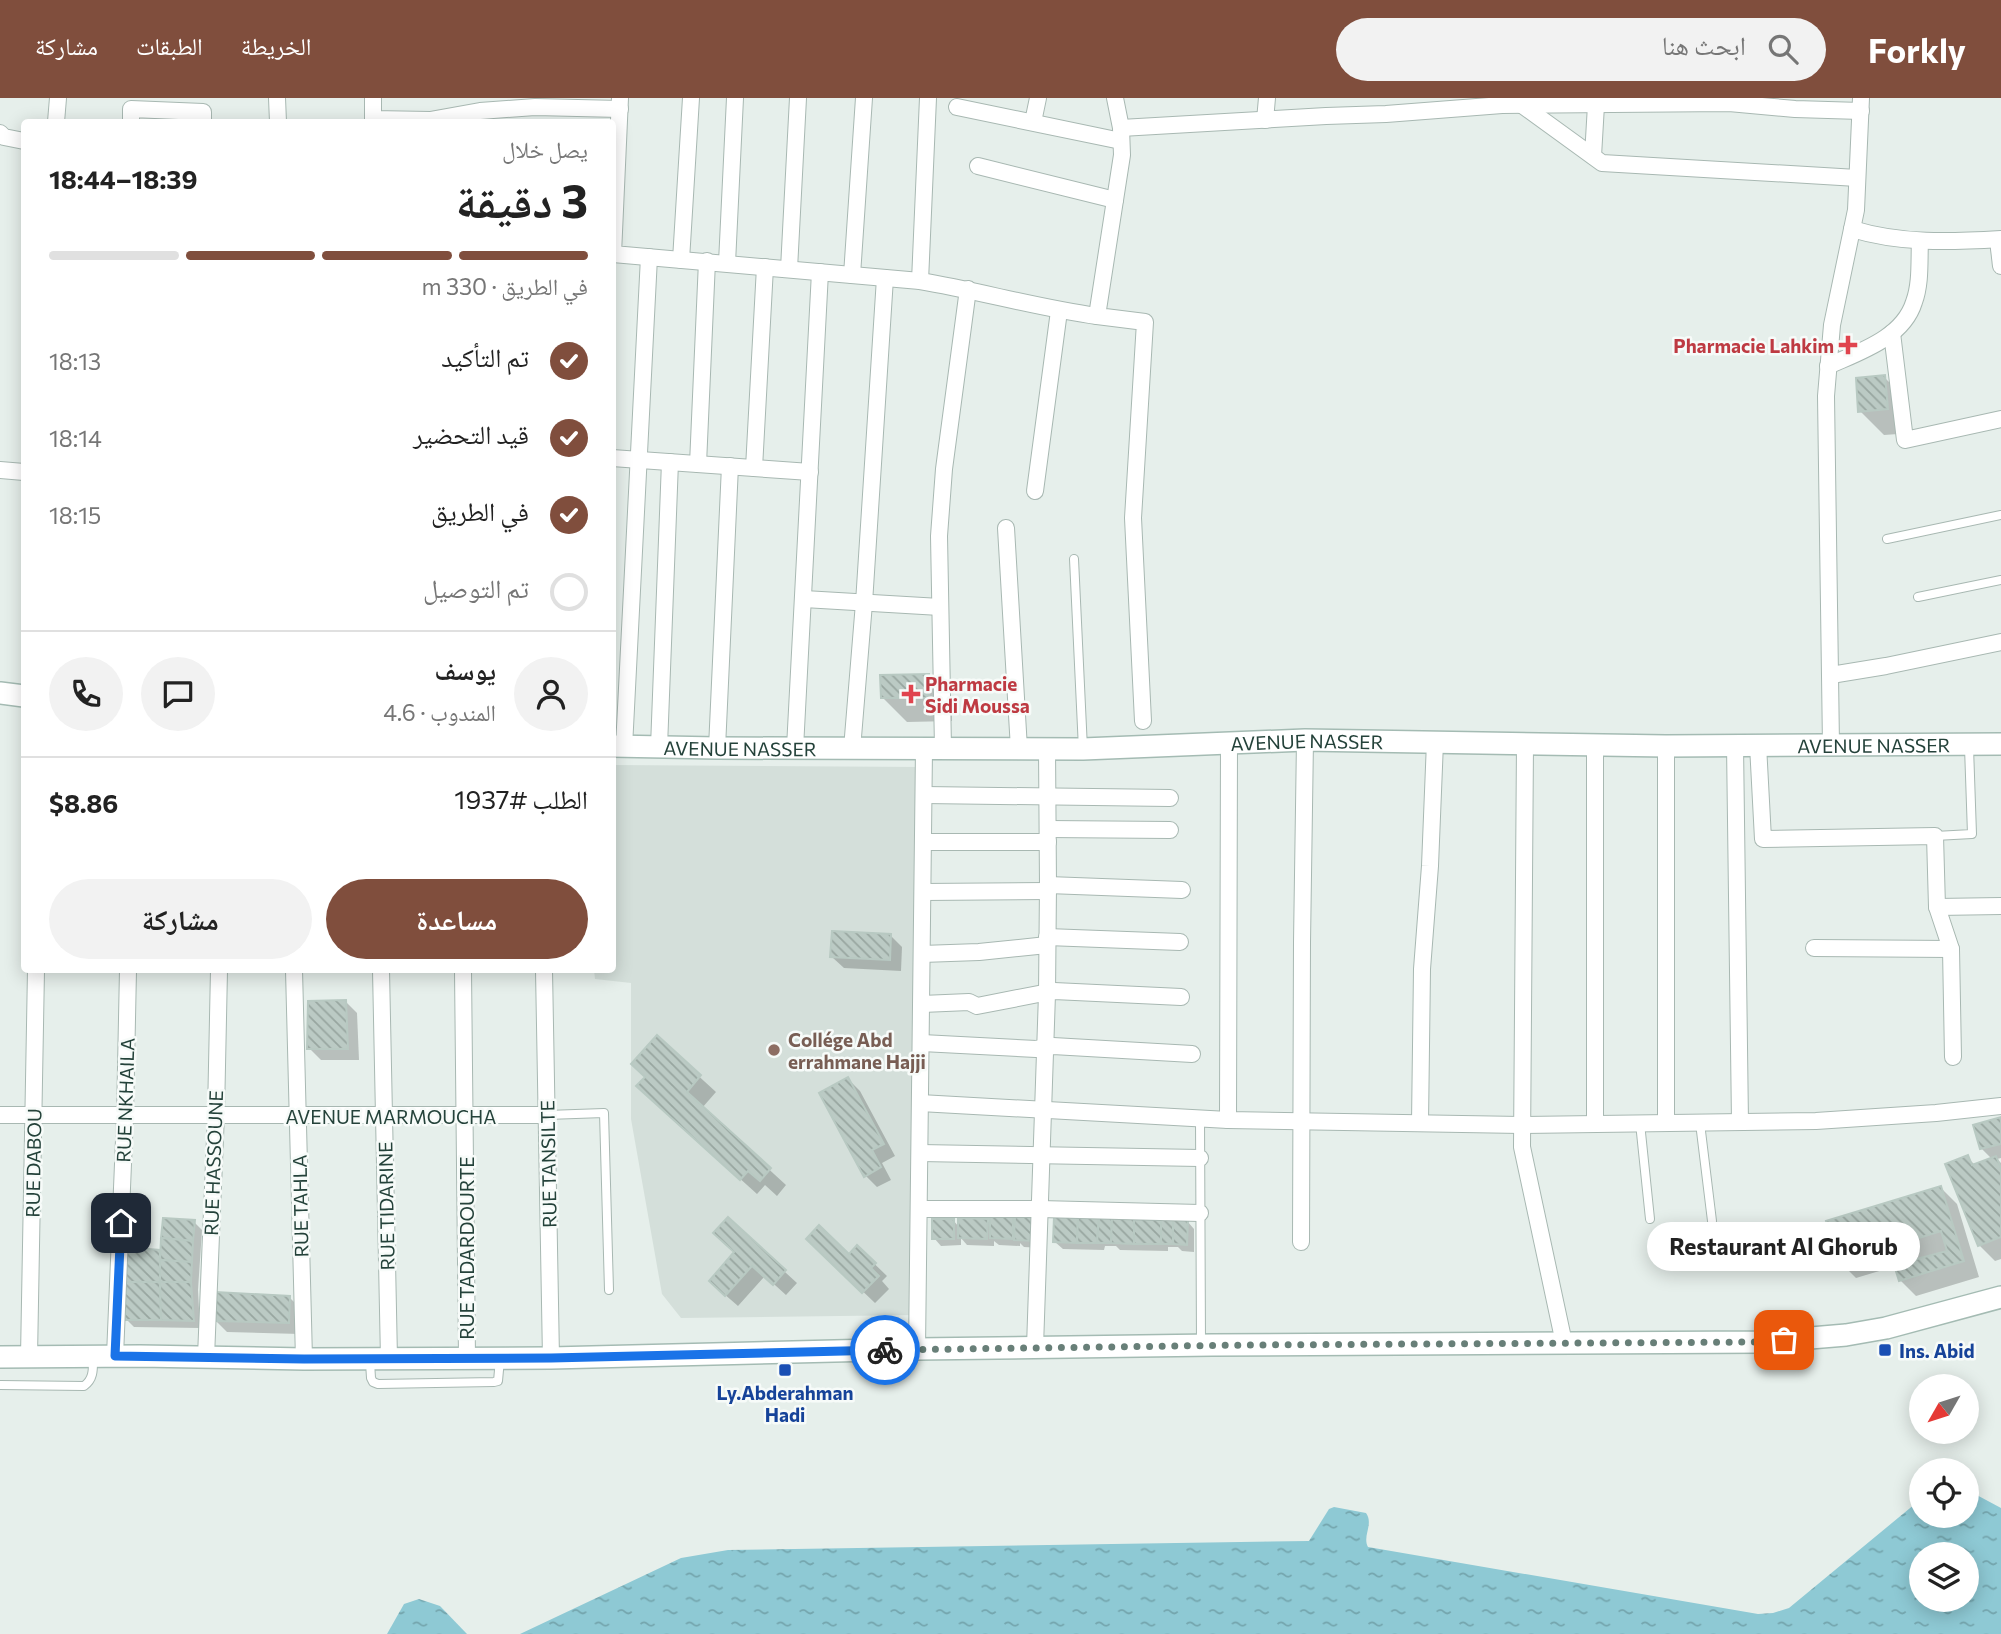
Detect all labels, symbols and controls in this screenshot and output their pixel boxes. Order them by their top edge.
search box [1336,18,1826,81]
text: ابحث هنا [1662,29,1746,60]
text: Forkly [1868,29,1966,70]
icon: search [1764,30,1802,68]
text: مشاركة [35,31,98,60]
text: الطبقات [136,31,203,60]
text: الخريطة [241,31,311,60]
text: يصل خلال [502,135,588,163]
text: 18:39–18:44 [49,163,198,194]
text: 3 دقيقة [456,171,588,227]
text: في الطريق · 330 m [421,272,588,300]
place label: Pharmacie Lahkim [1673,334,1834,357]
marker: Pharmacie Lahkim [1840,337,1856,353]
text: تم التأكيد [441,341,529,372]
icon: check [550,342,588,380]
text: 18:13 [49,347,101,375]
text: قيد التحضير [413,418,529,449]
icon: check [550,419,588,457]
text: 18:14 [49,424,102,452]
text: في الطريق [431,495,529,526]
icon: check [550,496,588,534]
text: 18:15 [49,501,101,529]
text: تم التوصيل [423,572,529,603]
text: يوسف [435,654,496,685]
button: phone [49,657,123,731]
button: chat [141,657,215,731]
button: person [514,657,588,731]
place label: Pharmacie Sidi Moussa [925,672,1030,717]
marker: Pharmacie Sidi Moussa [903,686,919,702]
text: المندوب · 4.6 [383,698,496,726]
street label: AVENUE NASSER [1230,728,1384,755]
street label: AVENUE NASSER [1797,733,1951,757]
street label: AVENUE NASSER [663,735,817,760]
text: الطلب #1937 [454,783,588,814]
text: $8.86 [49,787,118,818]
button: مشاركة [49,879,312,959]
button: مساعدة [326,879,588,959]
place label: Collége Abd errahmane Hajji [788,1028,926,1073]
street label: RUE NKHAILA [111,1037,139,1163]
marker: Collége Abd errahmane Hajji [766,1042,782,1058]
street label: RUE HASSOUNE [199,1090,227,1236]
street label: RUE TANSILTE [535,1100,561,1228]
street label: AVENUE MARMOUCHA [286,1105,496,1128]
street label: RUE DABOU [21,1108,45,1218]
street label: RUE TIDARINE [373,1141,399,1271]
street label: RUE TAHLA [288,1154,312,1258]
street label: RUE TADARDOURTE [455,1156,478,1340]
pin [91,1193,151,1253]
icon: home [102,1204,140,1242]
callout: Restaurant Al Ghorub [1648,1221,1921,1270]
text: Restaurant Al Ghorub [1669,1232,1898,1260]
pin [1754,1310,1814,1370]
courier [850,1315,920,1385]
icon: bag [1765,1321,1803,1359]
icon: bike [866,1331,904,1369]
place label: Ins. Abid [1899,1339,1975,1362]
marker: Ins. Abid [1877,1342,1893,1358]
marker: Ly.Abderahman Hadi [777,1362,793,1378]
north arrow [1909,1374,1979,1444]
map controls [1909,1374,1979,1612]
place label: Ly.Abderahman Hadi [717,1381,853,1426]
button: locate [1909,1458,1979,1528]
button: layers [1909,1542,1979,1612]

